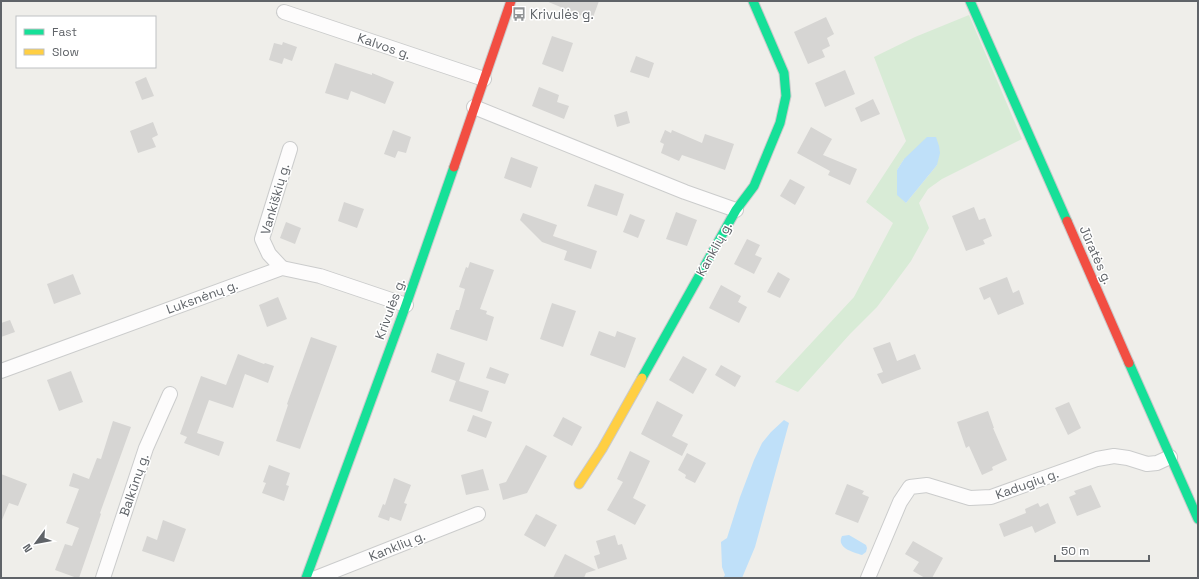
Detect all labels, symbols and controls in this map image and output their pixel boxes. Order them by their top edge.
bus stop icon: Krivulės g. [511,6,527,22]
place label: Krivulės g. [530,6,594,23]
legend [16,16,156,68]
text: Fast [52,24,77,40]
street label: Kalvos g. [355,29,413,63]
text: Slow [52,44,79,60]
street label: Vankiškių g. [257,161,293,237]
street label: Kanklių g. [692,219,736,279]
street label: Jūratės g. [1076,223,1116,287]
street label: Luksnėnų g. [164,276,240,318]
street label: Krivulės g. [371,276,409,342]
street label: Balkūnų g. [115,451,153,519]
street label: Kadugių g. [993,465,1061,503]
north arrow [16,523,56,563]
street label: Kanklių g. [366,527,428,565]
scale bar [1055,537,1149,563]
text: N [20,541,35,555]
text: 50 m [1061,543,1089,559]

